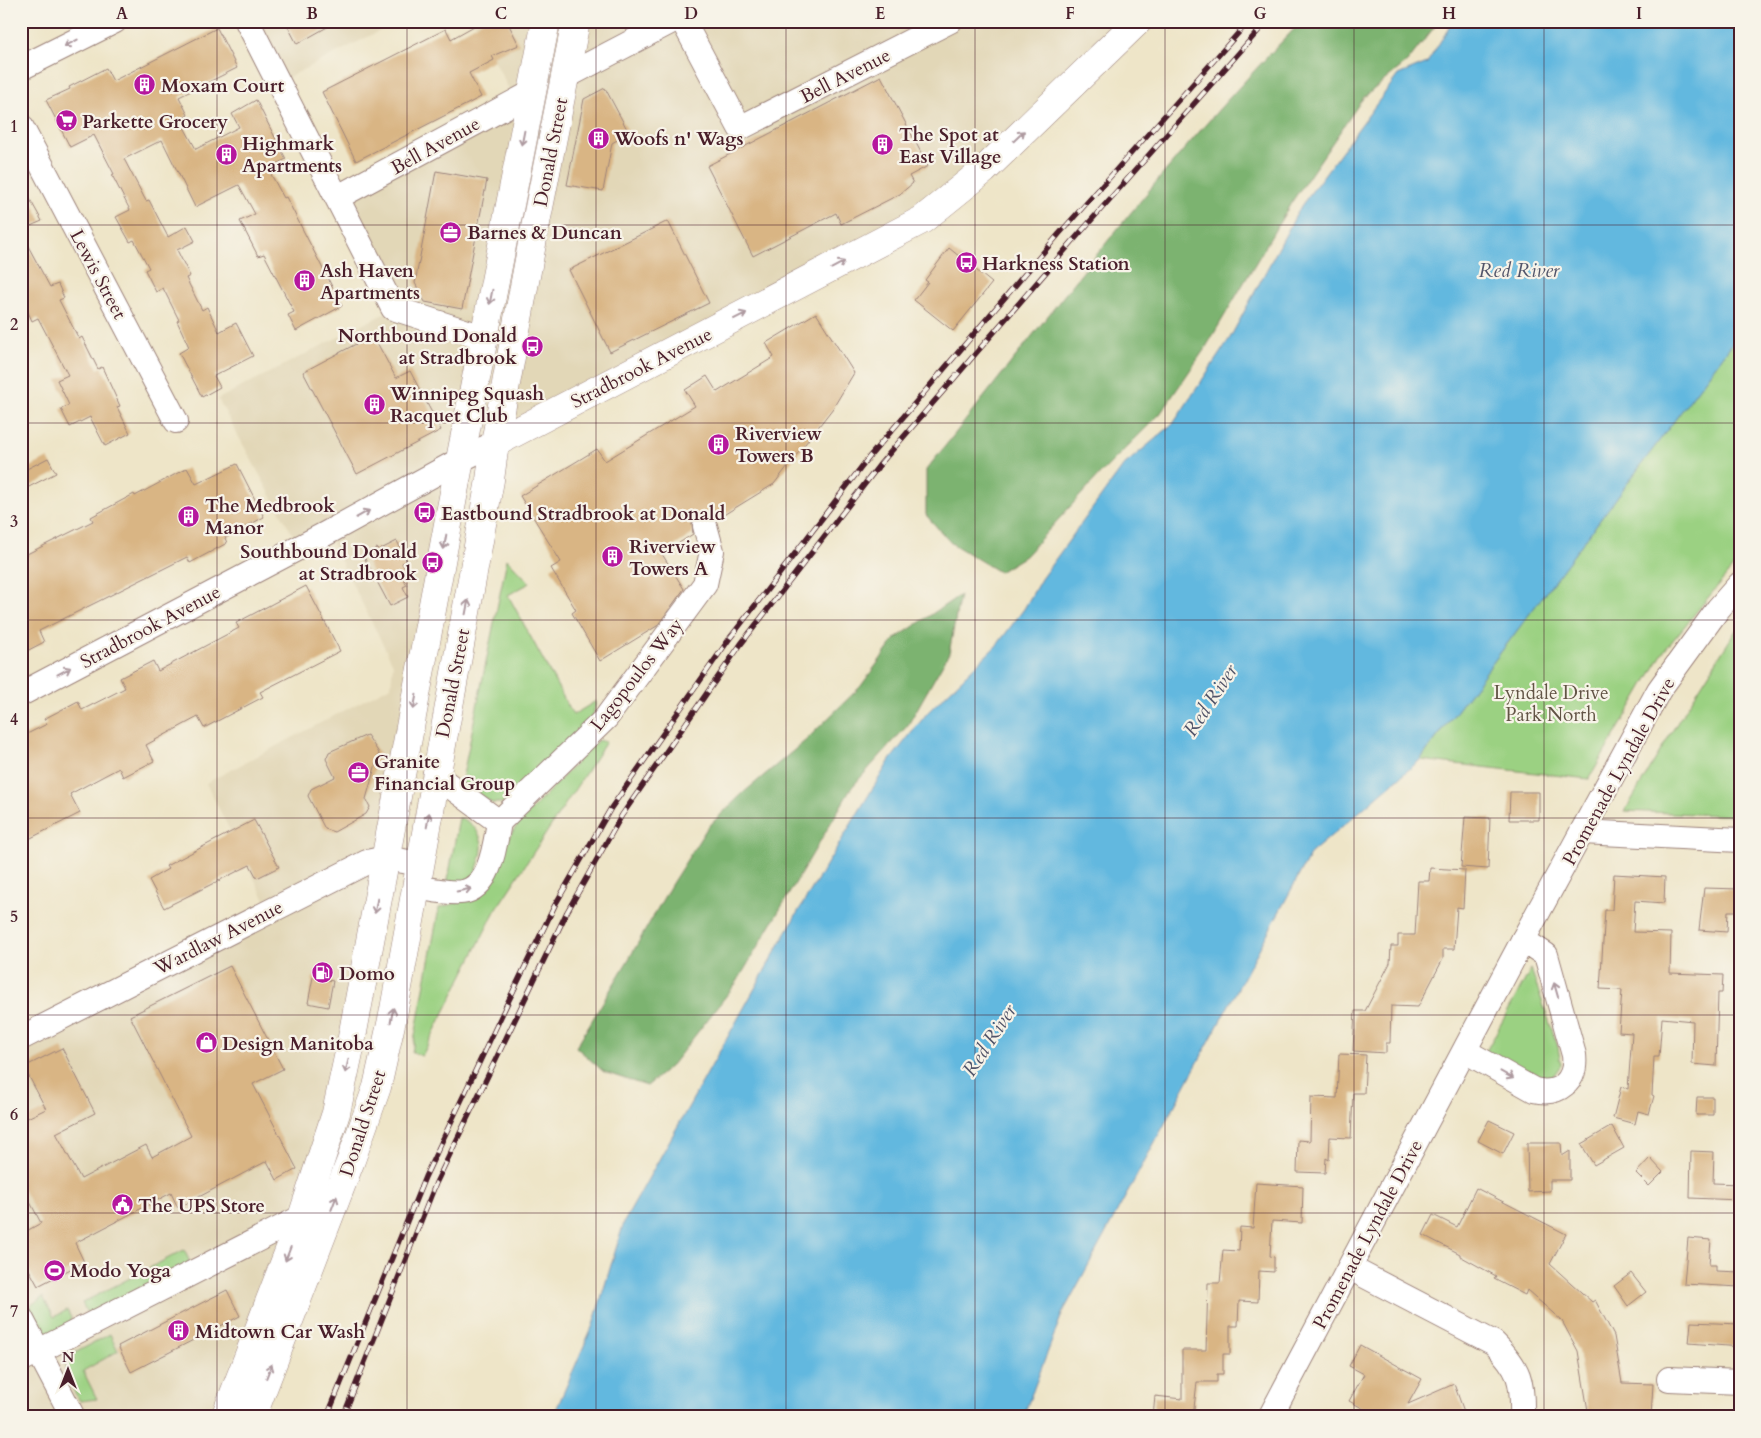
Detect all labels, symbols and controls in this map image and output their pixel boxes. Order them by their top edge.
text: A [116,3,128,25]
text: B [306,3,318,25]
text: C [495,3,507,25]
text: D [684,3,698,25]
text: E [875,3,885,25]
text: F [1065,3,1075,25]
text: G [1253,3,1267,25]
text: H [1442,3,1456,25]
text: I [1636,3,1642,25]
one-way arrow [64,39,79,48]
street label: Bell Avenue [796,42,895,110]
building icon: Moxam Court [133,73,157,97]
place label: Moxam Court [161,73,284,99]
street label: Donald Street [528,95,574,209]
supermarket icon: Parkette Grocery [54,109,78,133]
place label: Parkette Grocery [82,109,228,135]
street label: Bell Avenue [386,111,485,181]
text: 1 [10,116,18,138]
place label: The Spot at East Village [899,122,1001,170]
building icon: Woofs n' Wags [586,126,610,150]
place label: Woofs n' Wags [613,126,743,152]
one-way arrow [518,129,528,145]
one-way arrow [1012,130,1025,142]
place label: Highmark Apartments [242,131,342,179]
building icon: The Spot at East Village [871,133,895,157]
building icon: Highmark Apartments [214,142,238,166]
office icon: Barnes & Duncan [439,220,463,244]
place label: Barnes & Duncan [467,220,623,246]
street label: Lewis Street [64,225,133,324]
bus stop icon: Harkness Station [954,251,978,275]
place label: Harkness Station [982,251,1131,277]
water label: Red River [1479,257,1561,284]
place label: Ash Haven Apartments [320,258,420,306]
one-way arrow [830,260,845,270]
building icon: Ash Haven Apartments [292,269,316,293]
one-way arrow [486,289,496,305]
one-way arrow [733,311,748,321]
text: 2 [10,314,18,336]
street label: Stradbrook Avenue [566,321,717,415]
place label: Northbound Donald at Stradbrook [338,323,517,371]
bus stop icon: Northbound Donald at Stradbrook [521,334,545,358]
place label: Winnipeg Squash Racquet Club [389,381,544,429]
building icon: Winnipeg Squash Racquet Club [362,392,386,416]
place label: Riverview Towers B [735,421,822,469]
building icon: Riverview Towers B [707,432,731,456]
place label: The Medbrook Manor [205,493,335,541]
bus stop icon: Eastbound Stradbrook at Donald [413,501,437,525]
place label: Eastbound Stradbrook at Donald [441,501,726,527]
building icon: The Medbrook Manor [177,504,201,528]
one-way arrow [355,509,370,518]
text: 3 [10,511,18,533]
one-way arrow [439,534,449,550]
place label: Riverview Towers A [629,534,716,582]
place label: Southbound Donald at Stradbrook [240,539,417,587]
building icon: Riverview Towers A [601,545,625,569]
bus stop icon: Southbound Donald at Stradbrook [421,550,445,574]
street label: Stradbrook Avenue [76,579,225,675]
one-way arrow [462,599,472,615]
street label: Lagopoulos Way [584,613,689,737]
street label: Donald Street [430,626,476,740]
water label: Red River [1177,658,1245,742]
one-way arrow [57,666,72,676]
street label: Promenade Lyndale Drive [1556,673,1681,870]
park label: Lyndale Drive Park North [1493,680,1609,728]
one-way arrow [409,694,419,710]
text: 4 [10,709,18,731]
place label: Granite Financial Group [374,749,515,797]
office icon: Granite Financial Group [346,760,370,784]
one-way arrow [423,812,433,828]
one-way arrow [456,885,472,894]
street label: Wardlaw Avenue [149,894,287,982]
one-way arrow [371,898,381,914]
text: 5 [10,906,18,928]
fuel station icon: Domo [311,961,335,985]
place label: Domo [339,961,395,987]
one-way arrow [1551,983,1561,999]
water label: Red River [956,998,1024,1082]
one-way arrow [388,1007,398,1023]
shop icon: Design Manitoba [194,1031,218,1055]
place label: Design Manitoba [222,1031,374,1057]
one-way arrow [341,1057,351,1073]
street label: Donald Street [334,1067,392,1180]
one-way arrow [1500,1070,1515,1080]
text: 6 [10,1104,18,1126]
street label: Promenade Lyndale Drive [1307,1135,1429,1334]
public building icon: The UPS Store [110,1193,134,1217]
place label: The UPS Store [138,1193,265,1219]
one-way arrow [330,1196,339,1211]
one-way arrow [283,1246,292,1261]
sports icon: Modo Yoga [42,1258,66,1282]
place label: Modo Yoga [70,1258,171,1284]
text: 7 [10,1301,18,1323]
building icon: Midtown Car Wash [167,1319,191,1343]
place label: Midtown Car Wash [195,1319,365,1345]
north arrow [42,1346,92,1396]
text: N [62,1348,74,1367]
one-way arrow [265,1364,275,1379]

